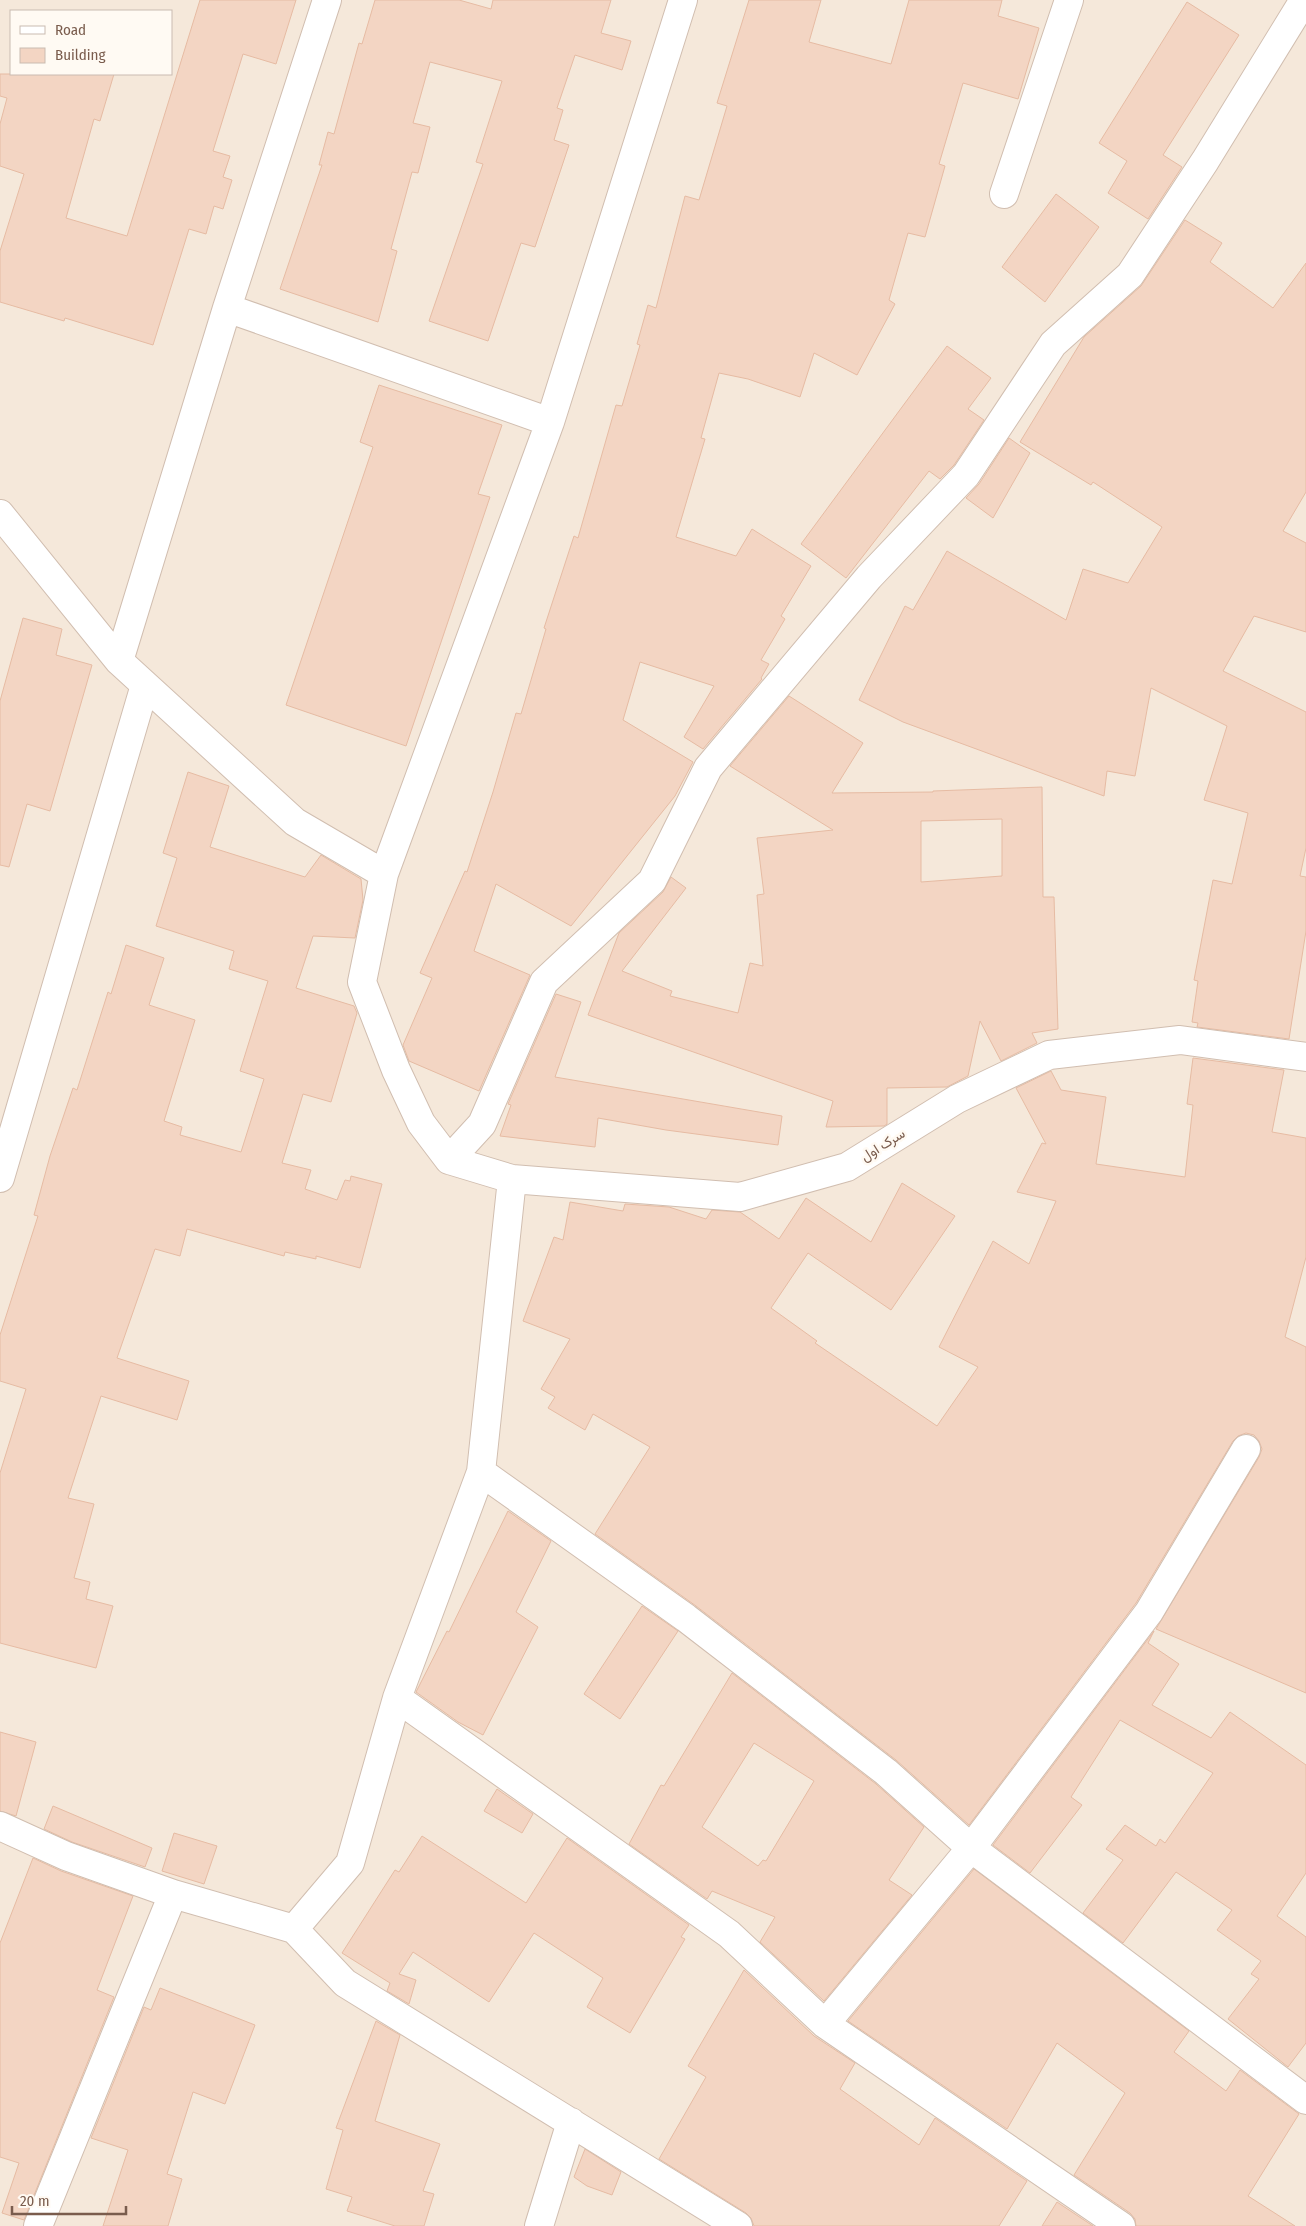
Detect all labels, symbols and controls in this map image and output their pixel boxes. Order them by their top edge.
legend [10,10,172,75]
text: Road [55,21,86,39]
text: Building [55,46,106,64]
street label: سرک اول [858,1125,909,1166]
scale bar [12,2184,126,2216]
text: 20 m [20,2192,50,2210]

